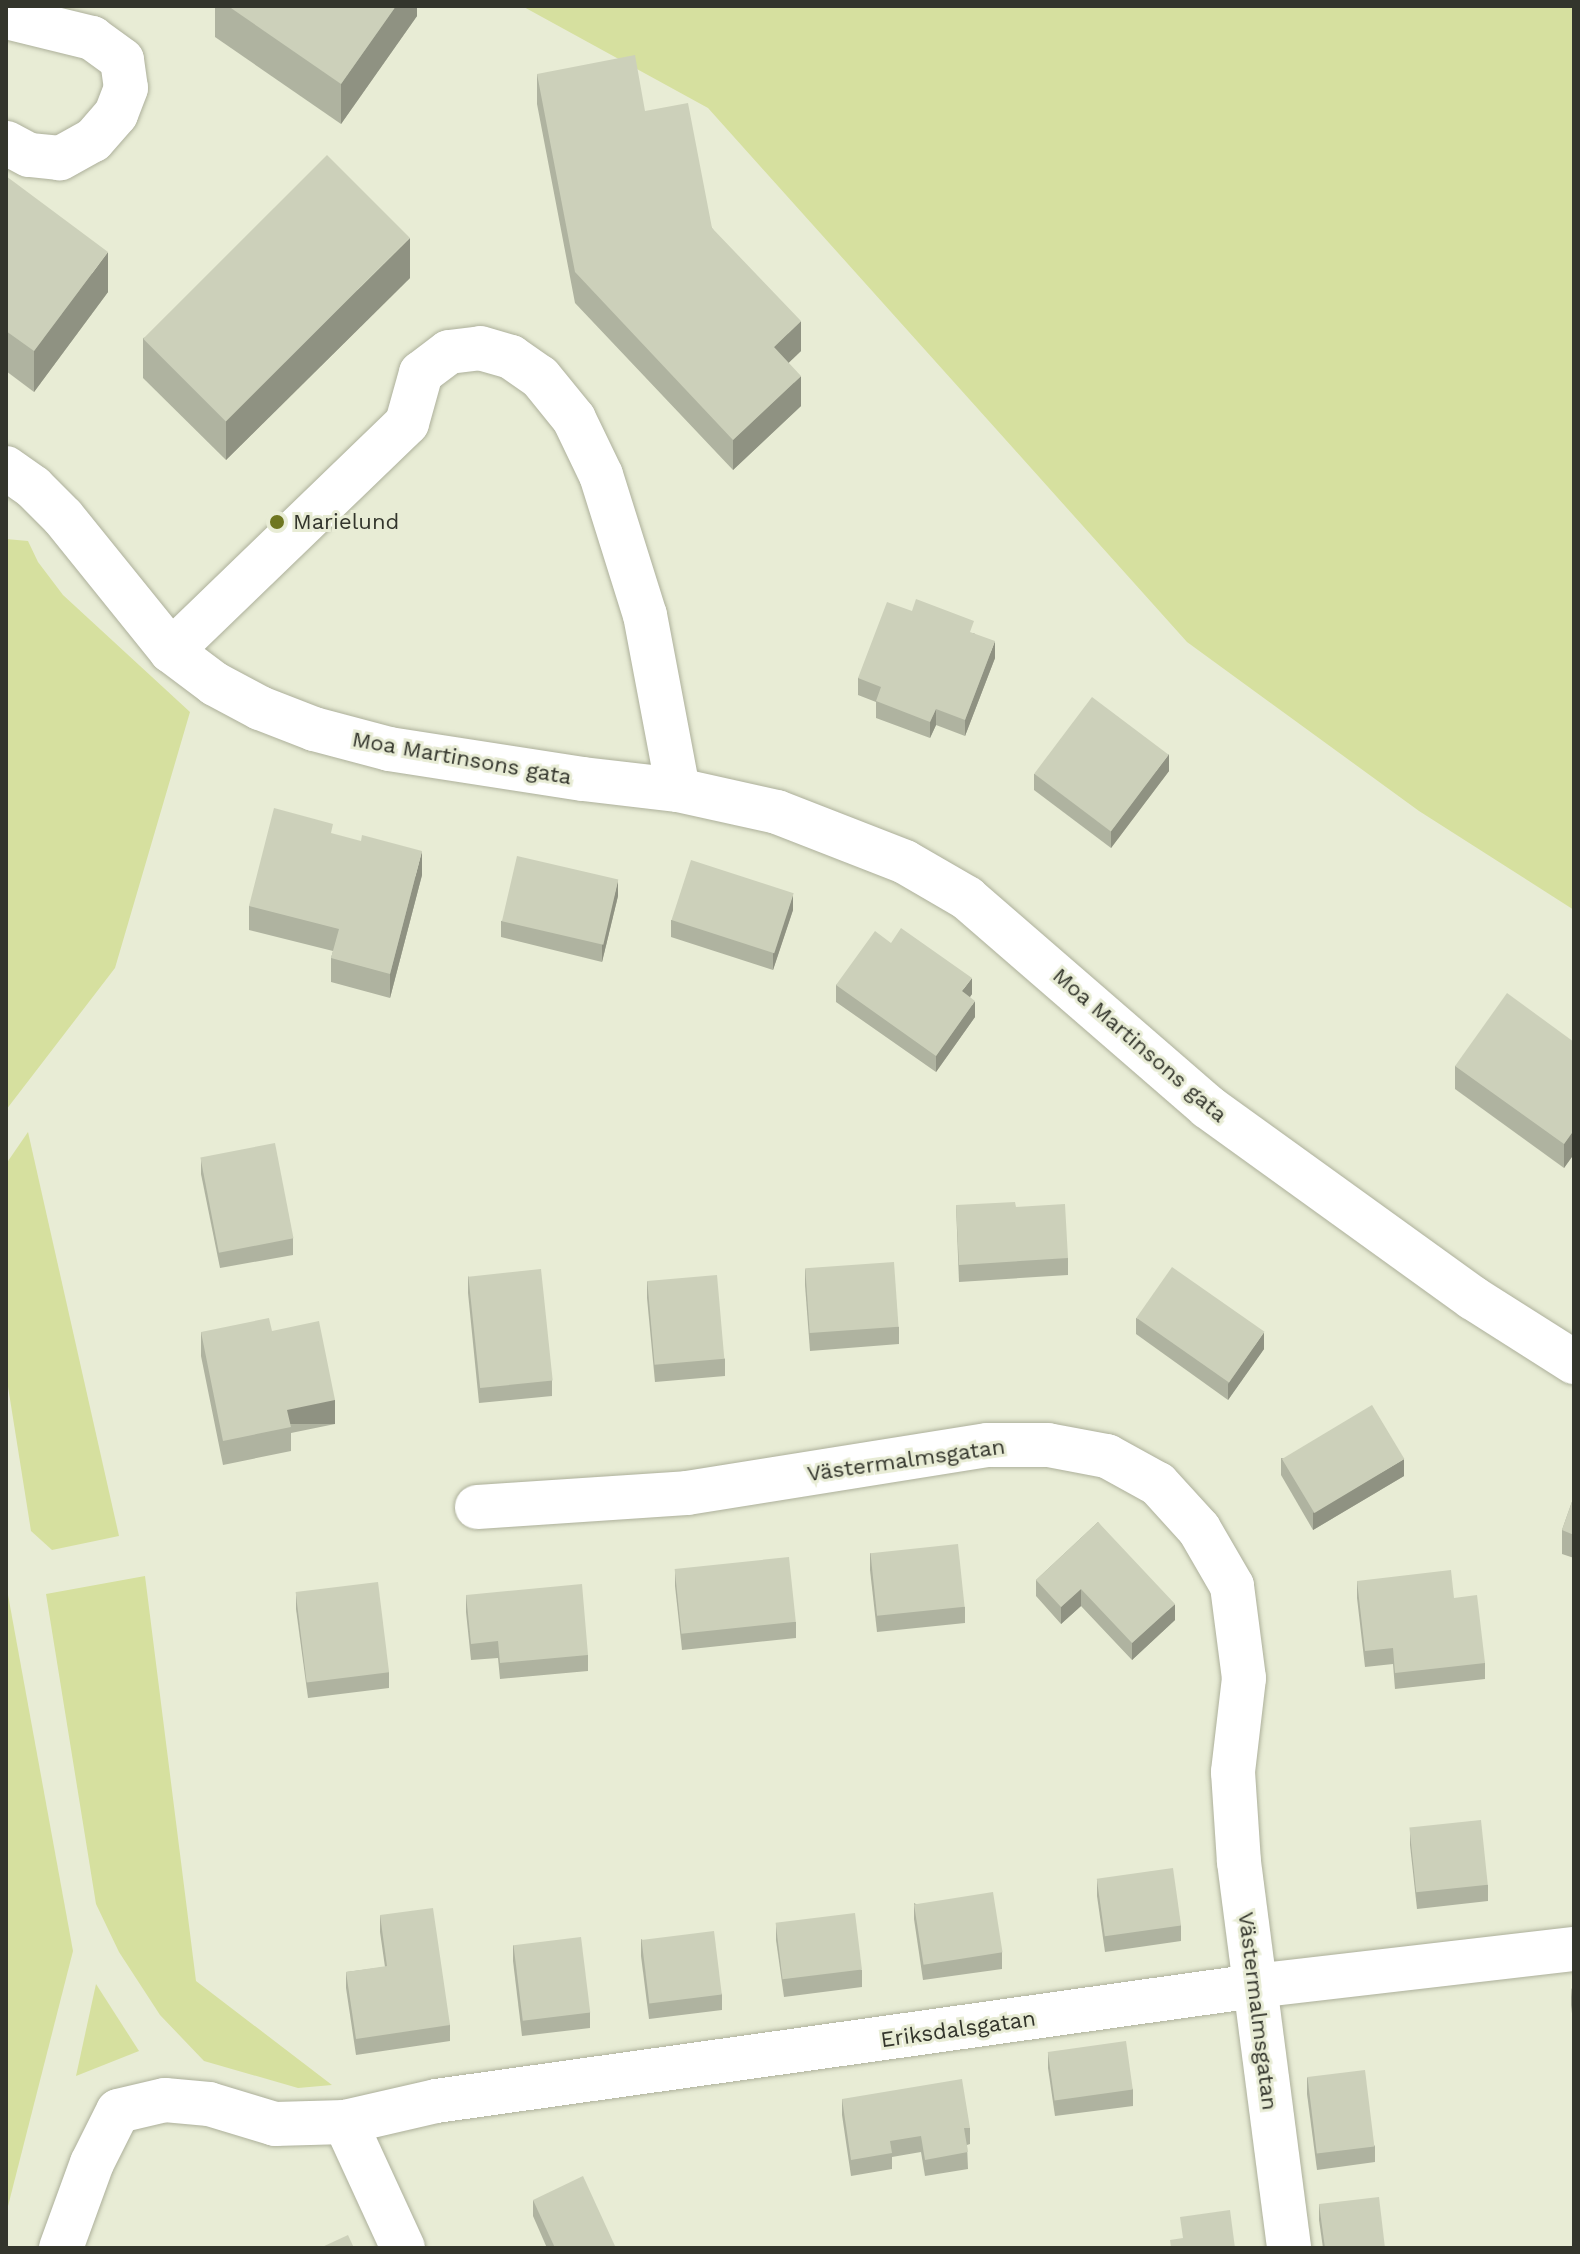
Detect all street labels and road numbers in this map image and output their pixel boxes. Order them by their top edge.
street label: Moa Martinsons gata [350,726,574,790]
street label: Moa Martinsons gata [1047,962,1233,1128]
street label: Västermalmsgatan [805,1433,1007,1487]
street label: Västermalmsgatan [1233,1910,1283,2112]
street label: Eriksdalsgatan [879,2005,1037,2053]

